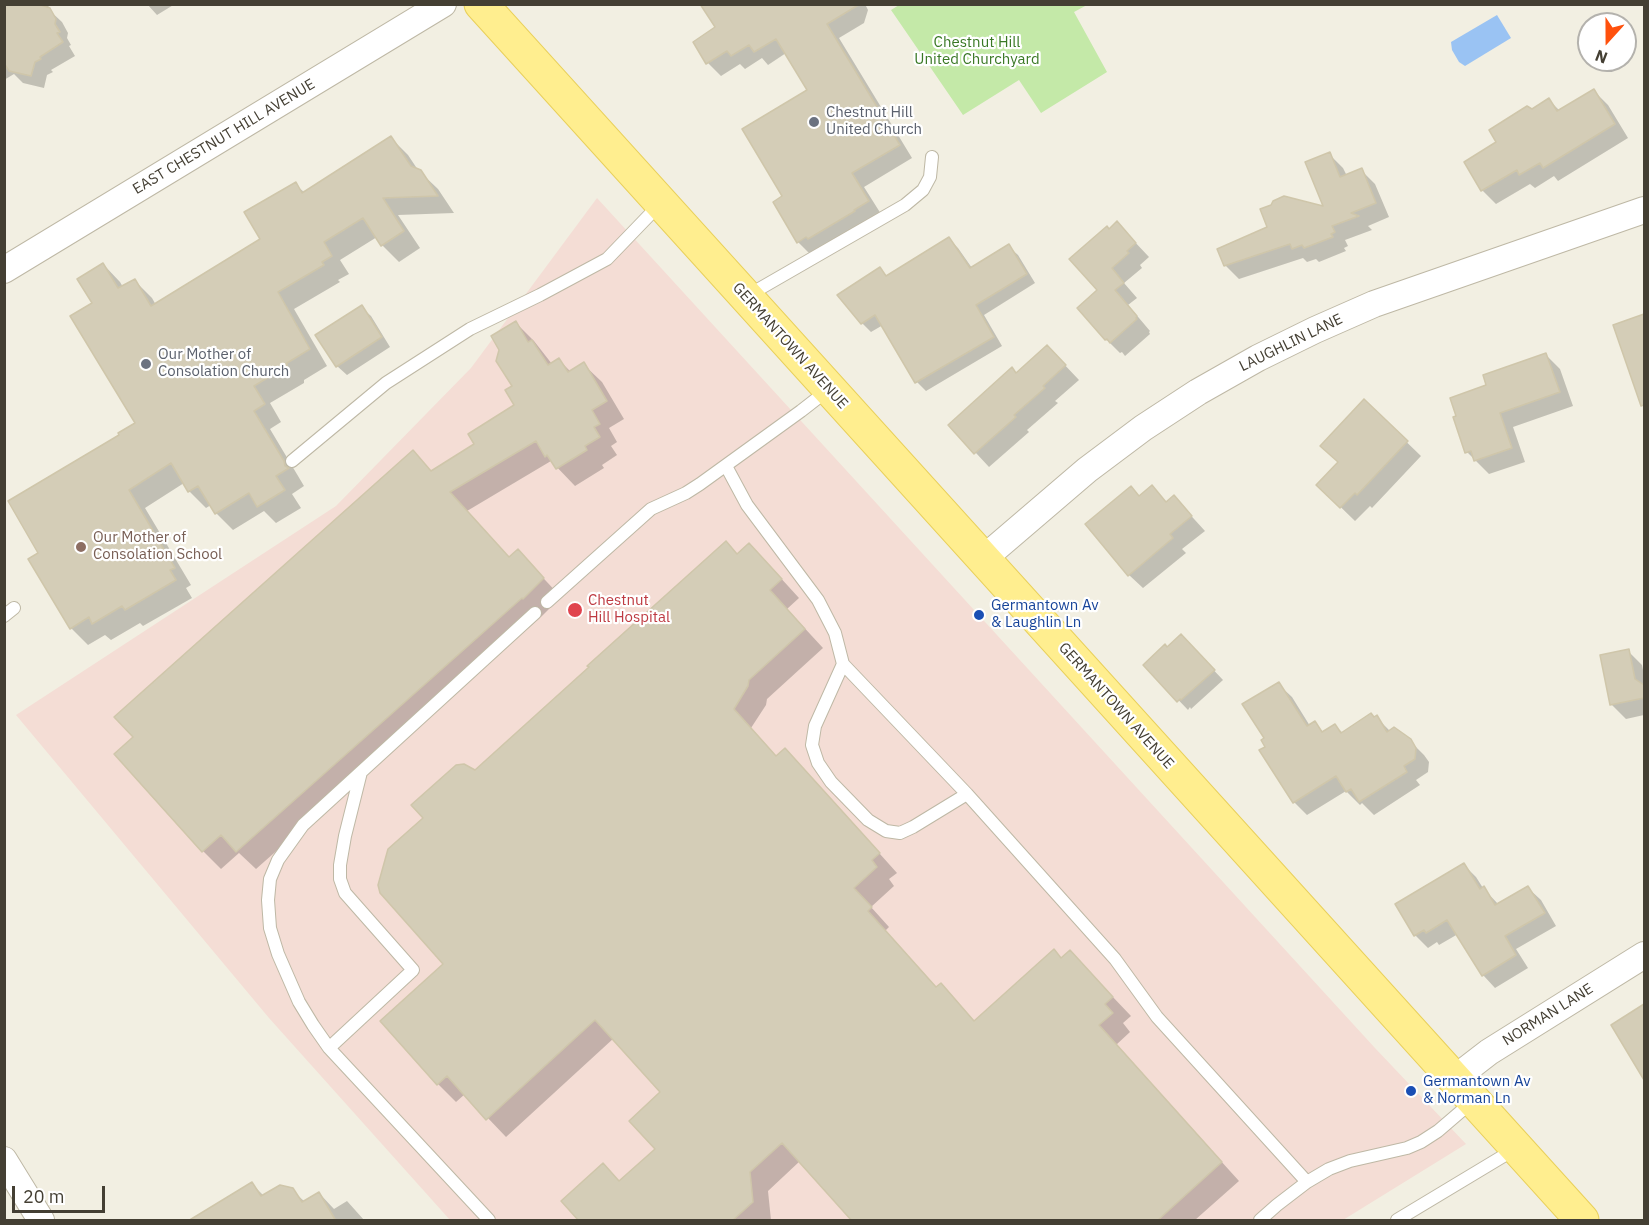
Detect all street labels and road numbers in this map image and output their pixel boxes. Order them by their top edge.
street label: EAST CHESTNUT HILL AVENUE [130,75,318,199]
street label: GERMANTOWN AVENUE [728,279,852,413]
street label: LAUGHLIN LANE [1236,310,1346,376]
street label: GERMANTOWN AVENUE [1054,639,1178,773]
street label: NORMAN LANE [1499,980,1597,1050]

